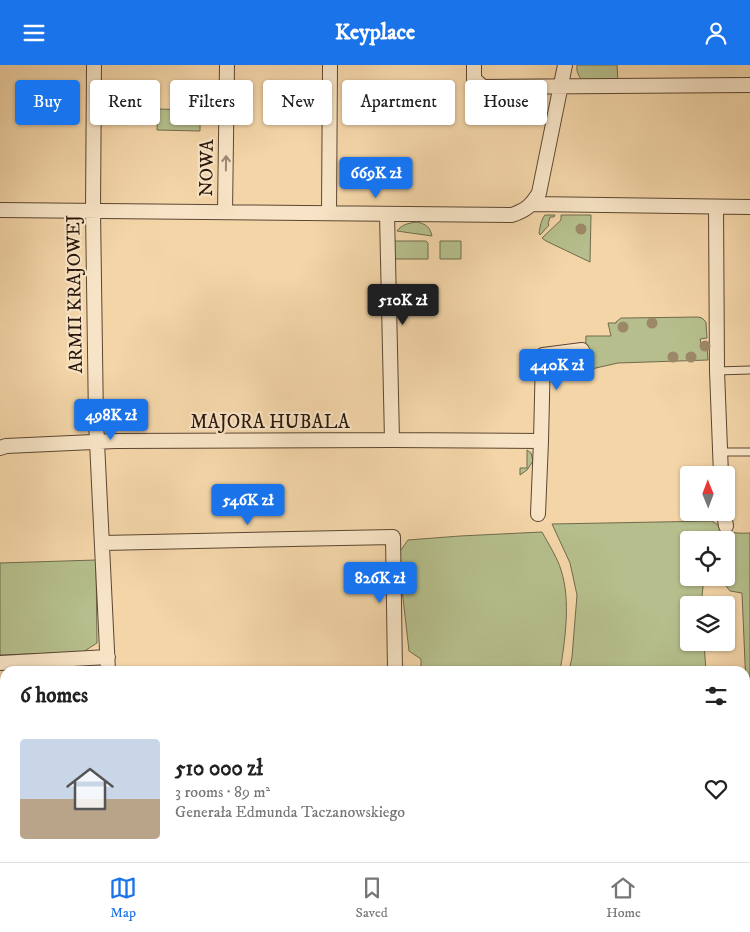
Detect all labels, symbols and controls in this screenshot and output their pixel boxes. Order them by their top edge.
icon: menu [20,19,48,47]
text: Keyplace [335,19,415,46]
icon: person [702,19,730,47]
chip: Buy [15,80,80,125]
chip: Rent [90,80,160,125]
chip: Filters [170,80,253,125]
chip: New [263,80,332,125]
chip: Apartment [342,80,455,125]
chip: House [465,80,547,125]
street label: NOWA [195,138,219,197]
one-way arrow [221,156,231,172]
pin: 669K zł [330,157,422,199]
text: 669K zł [350,163,402,183]
street label: ARMII KRAJOWEJ [62,214,88,374]
pin: 510K zł [357,283,449,326]
text: 510K zł [379,290,427,310]
pin: 440K zł [511,349,603,391]
text: 440K zł [530,355,584,375]
pin: 498K zł [65,399,157,441]
text: 498K zł [85,405,137,425]
street label: MAJORA HUBALA [190,411,351,434]
north arrow [680,466,735,521]
map controls [680,466,735,651]
pin: 546K zł [202,483,294,526]
text: 546K zł [222,490,274,510]
button: locate [680,531,735,586]
pin: 826K zł [334,561,426,604]
text: 826K zł [355,568,405,588]
button: layers [680,596,735,651]
icon: filters [702,682,730,710]
text: 6 homes [20,683,88,709]
text: 510 000 zł [175,756,263,782]
icon: home [60,759,120,819]
icon: heart [702,775,730,803]
text: 3 rooms · 89 m² [175,782,270,802]
text: Generała Edmunda Taczanowskiego [175,802,405,822]
tab: Map [109,874,137,922]
tab: Saved [356,874,388,922]
tab: Home [606,874,641,922]

